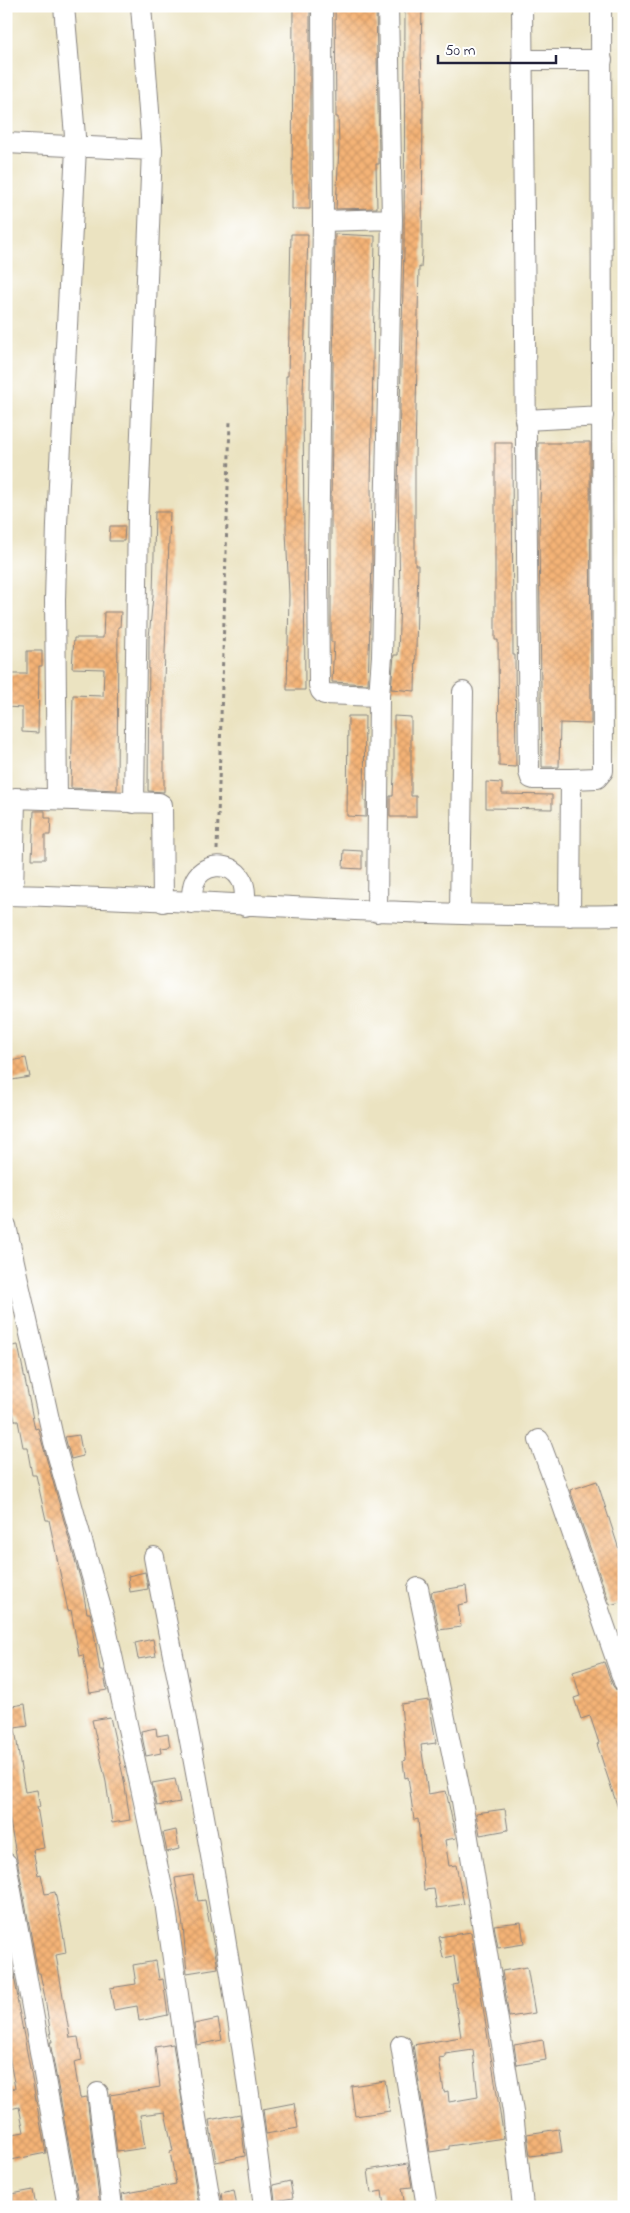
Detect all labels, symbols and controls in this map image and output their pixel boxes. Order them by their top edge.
scale bar [438,32,555,64]
text: 50 m [445,40,476,62]

